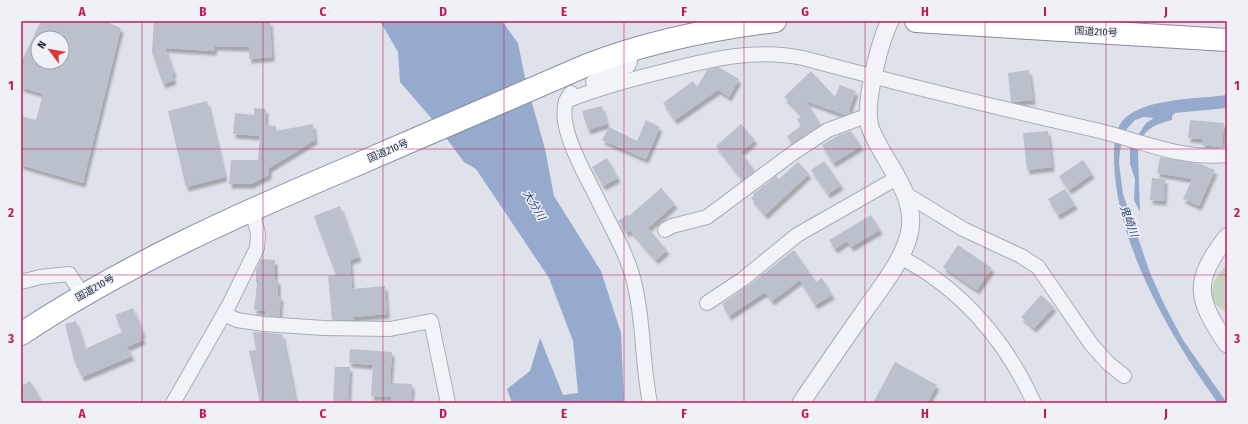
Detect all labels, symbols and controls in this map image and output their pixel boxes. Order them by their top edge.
text: A [77,4,86,19]
text: B [199,4,207,19]
text: C [320,4,327,19]
text: D [439,4,447,19]
text: E [561,4,567,19]
text: F [681,4,687,19]
text: G [801,4,809,19]
text: H [921,4,929,19]
text: I [1043,4,1047,19]
text: J [1163,4,1168,19]
street label: 国道210号 [1074,25,1118,39]
north arrow [30,30,70,70]
text: N [35,39,49,51]
text: 1 [8,78,14,93]
text: 1 [1234,78,1240,93]
street label: 国道210号 [366,137,410,165]
water label: 大分川 [520,188,549,223]
water label: 鬼崎川 [1117,203,1141,240]
text: 2 [7,205,14,220]
text: 2 [1233,205,1240,220]
street label: 国道210号 [73,272,117,304]
text: 3 [7,331,14,346]
text: 3 [1233,331,1240,346]
text: A [77,406,86,421]
text: B [199,406,207,421]
text: C [320,406,327,421]
text: D [439,406,447,421]
text: E [561,406,567,421]
text: F [681,406,687,421]
text: G [801,406,809,421]
text: H [921,406,929,421]
text: I [1043,406,1047,421]
text: J [1163,406,1168,421]

